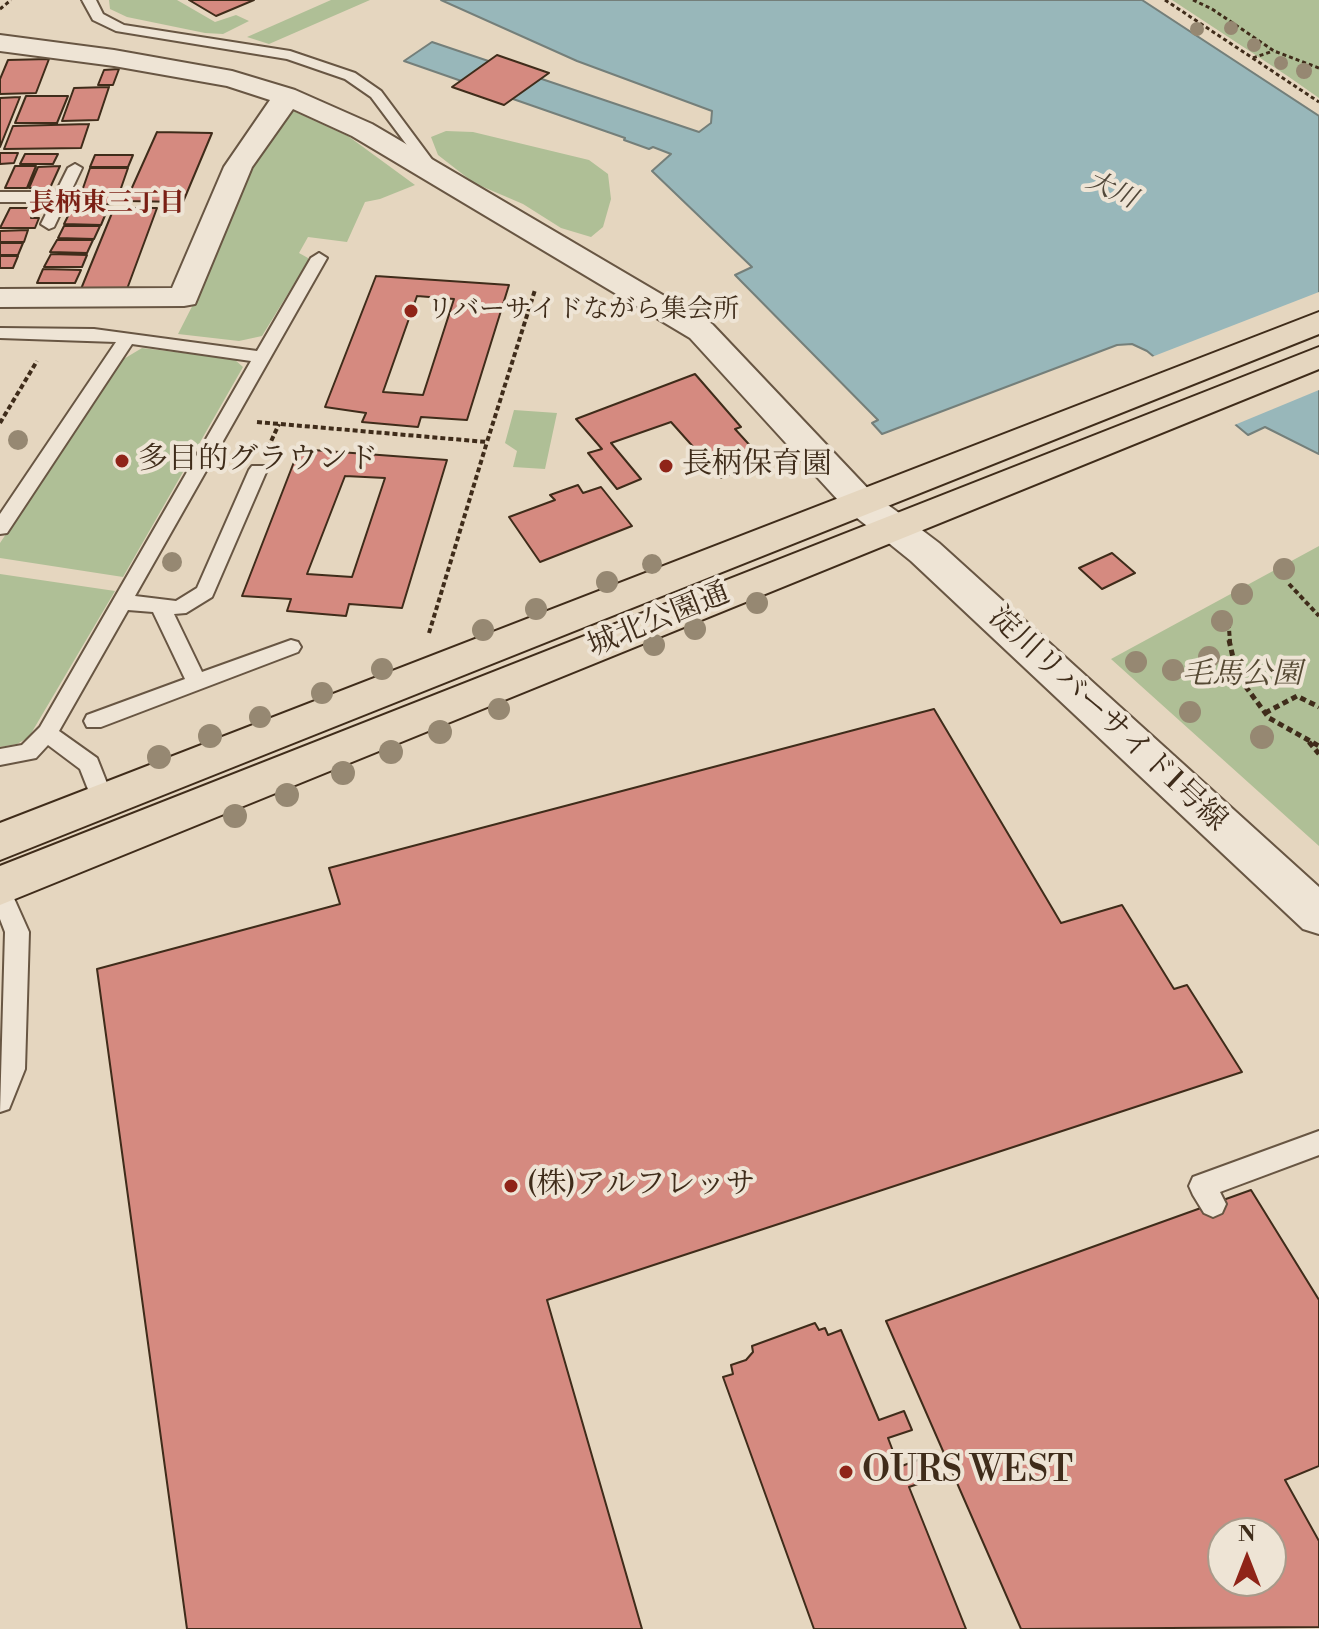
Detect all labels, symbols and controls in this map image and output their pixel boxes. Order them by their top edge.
water label: 大川 [1081,166,1141,216]
district label: 長柄東三丁目 [29,189,185,221]
place label: リバーサイドながら集会所 [427,295,739,327]
marker: リバーサイドながら集会所 [402,302,420,320]
place label: 多目的グラウンド [138,443,378,479]
place label: 長柄保育園 [682,448,832,484]
marker: 多目的グラウンド [113,452,131,470]
marker: 長柄保育園 [657,457,675,475]
street label: 城北公園通 [583,576,735,666]
street label: 淀川リバーサイド1号線 [980,600,1234,840]
park label: 毛馬公園 [1182,658,1302,694]
place label: (株)アルフレッサ [527,1168,756,1204]
marker: (株)アルフレッサ [502,1177,520,1195]
place label: OURS WEST [862,1450,1073,1494]
marker: OURS WEST [837,1463,855,1481]
north arrow [1207,1517,1287,1597]
text: N [1238,1521,1256,1548]

